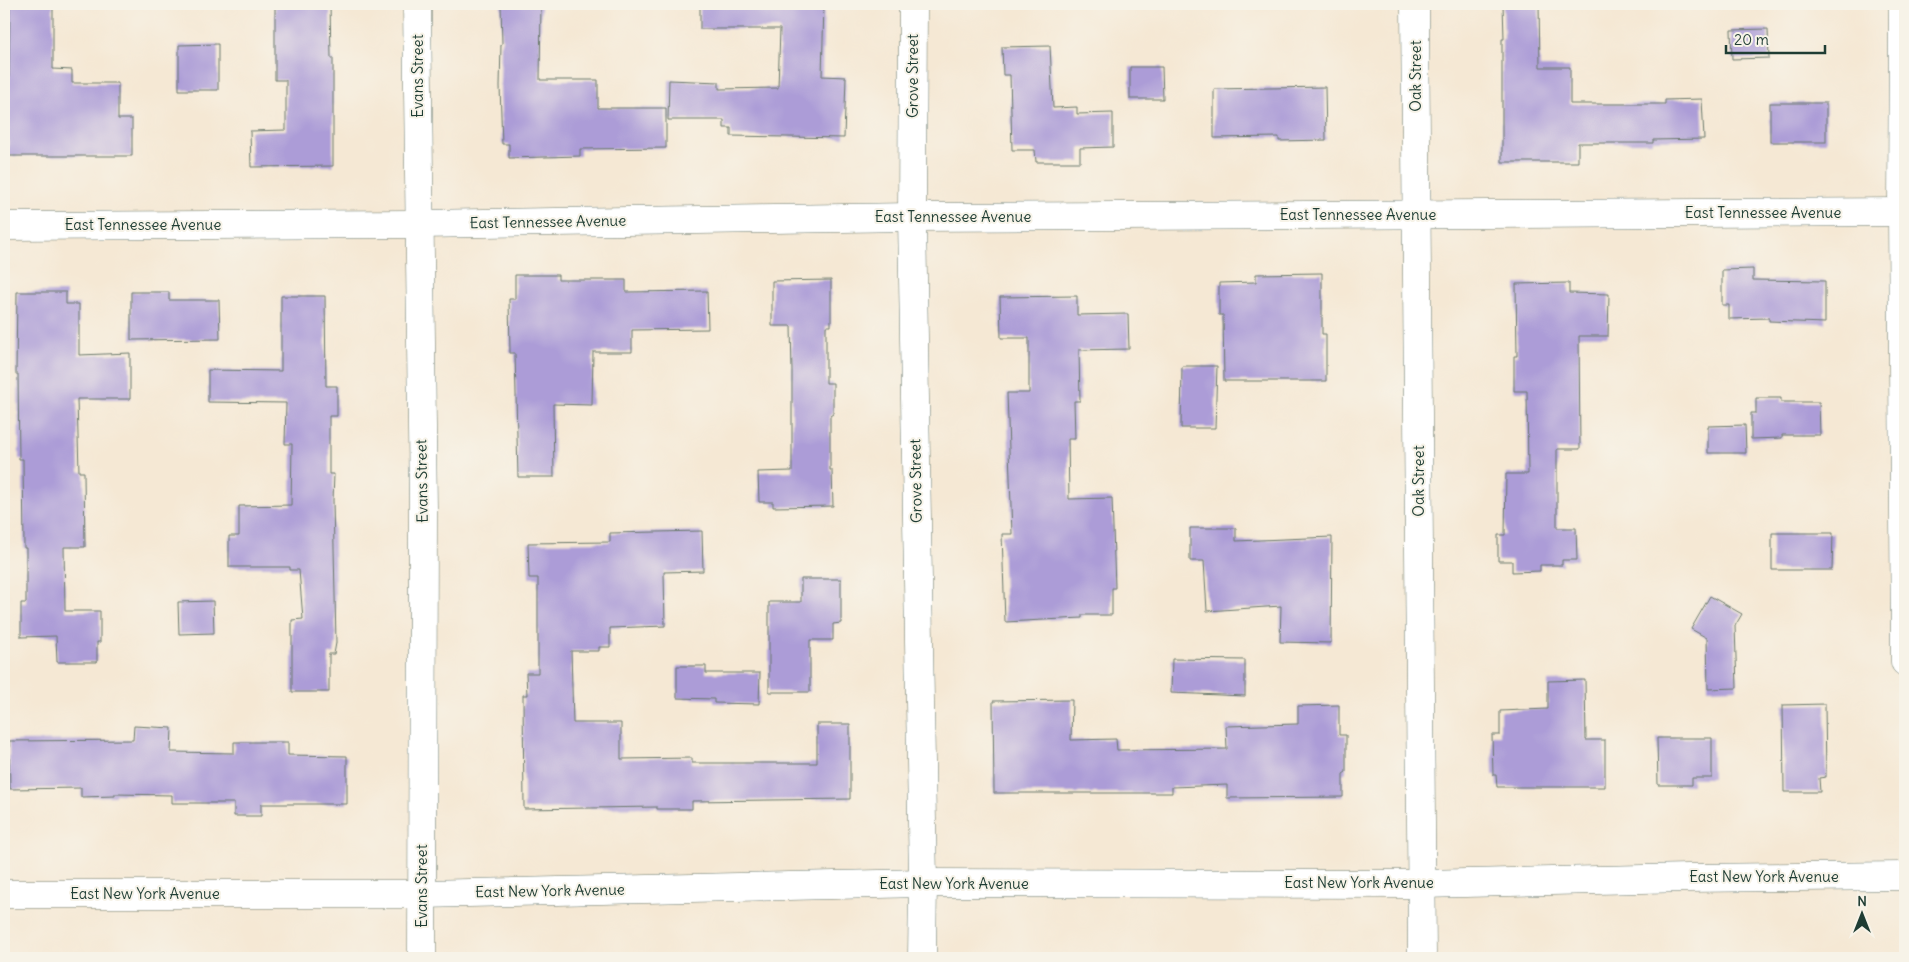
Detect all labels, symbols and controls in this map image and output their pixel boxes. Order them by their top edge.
scale bar [1726,22,1825,54]
text: 20 m [1734,30,1769,49]
street label: Evans Street [408,34,427,118]
street label: Grove Street [903,34,922,118]
street label: Oak Street [1406,40,1425,112]
street label: East Tennessee Avenue [1685,203,1841,222]
street label: East Tennessee Avenue [1280,205,1436,224]
street label: East Tennessee Avenue [875,207,1031,226]
street label: East Tennessee Avenue [470,211,626,232]
street label: East Tennessee Avenue [65,215,221,234]
street label: Evans Street [411,439,432,523]
street label: Grove Street [905,439,926,523]
street label: Oak Street [1409,445,1428,517]
street label: Evans Street [412,844,431,928]
street label: East New York Avenue [1689,867,1839,886]
street label: East New York Avenue [1284,873,1434,892]
street label: East New York Avenue [879,874,1029,893]
street label: East New York Avenue [475,880,625,901]
street label: East New York Avenue [70,884,220,903]
north arrow [1836,890,1886,940]
text: N [1857,892,1867,910]

